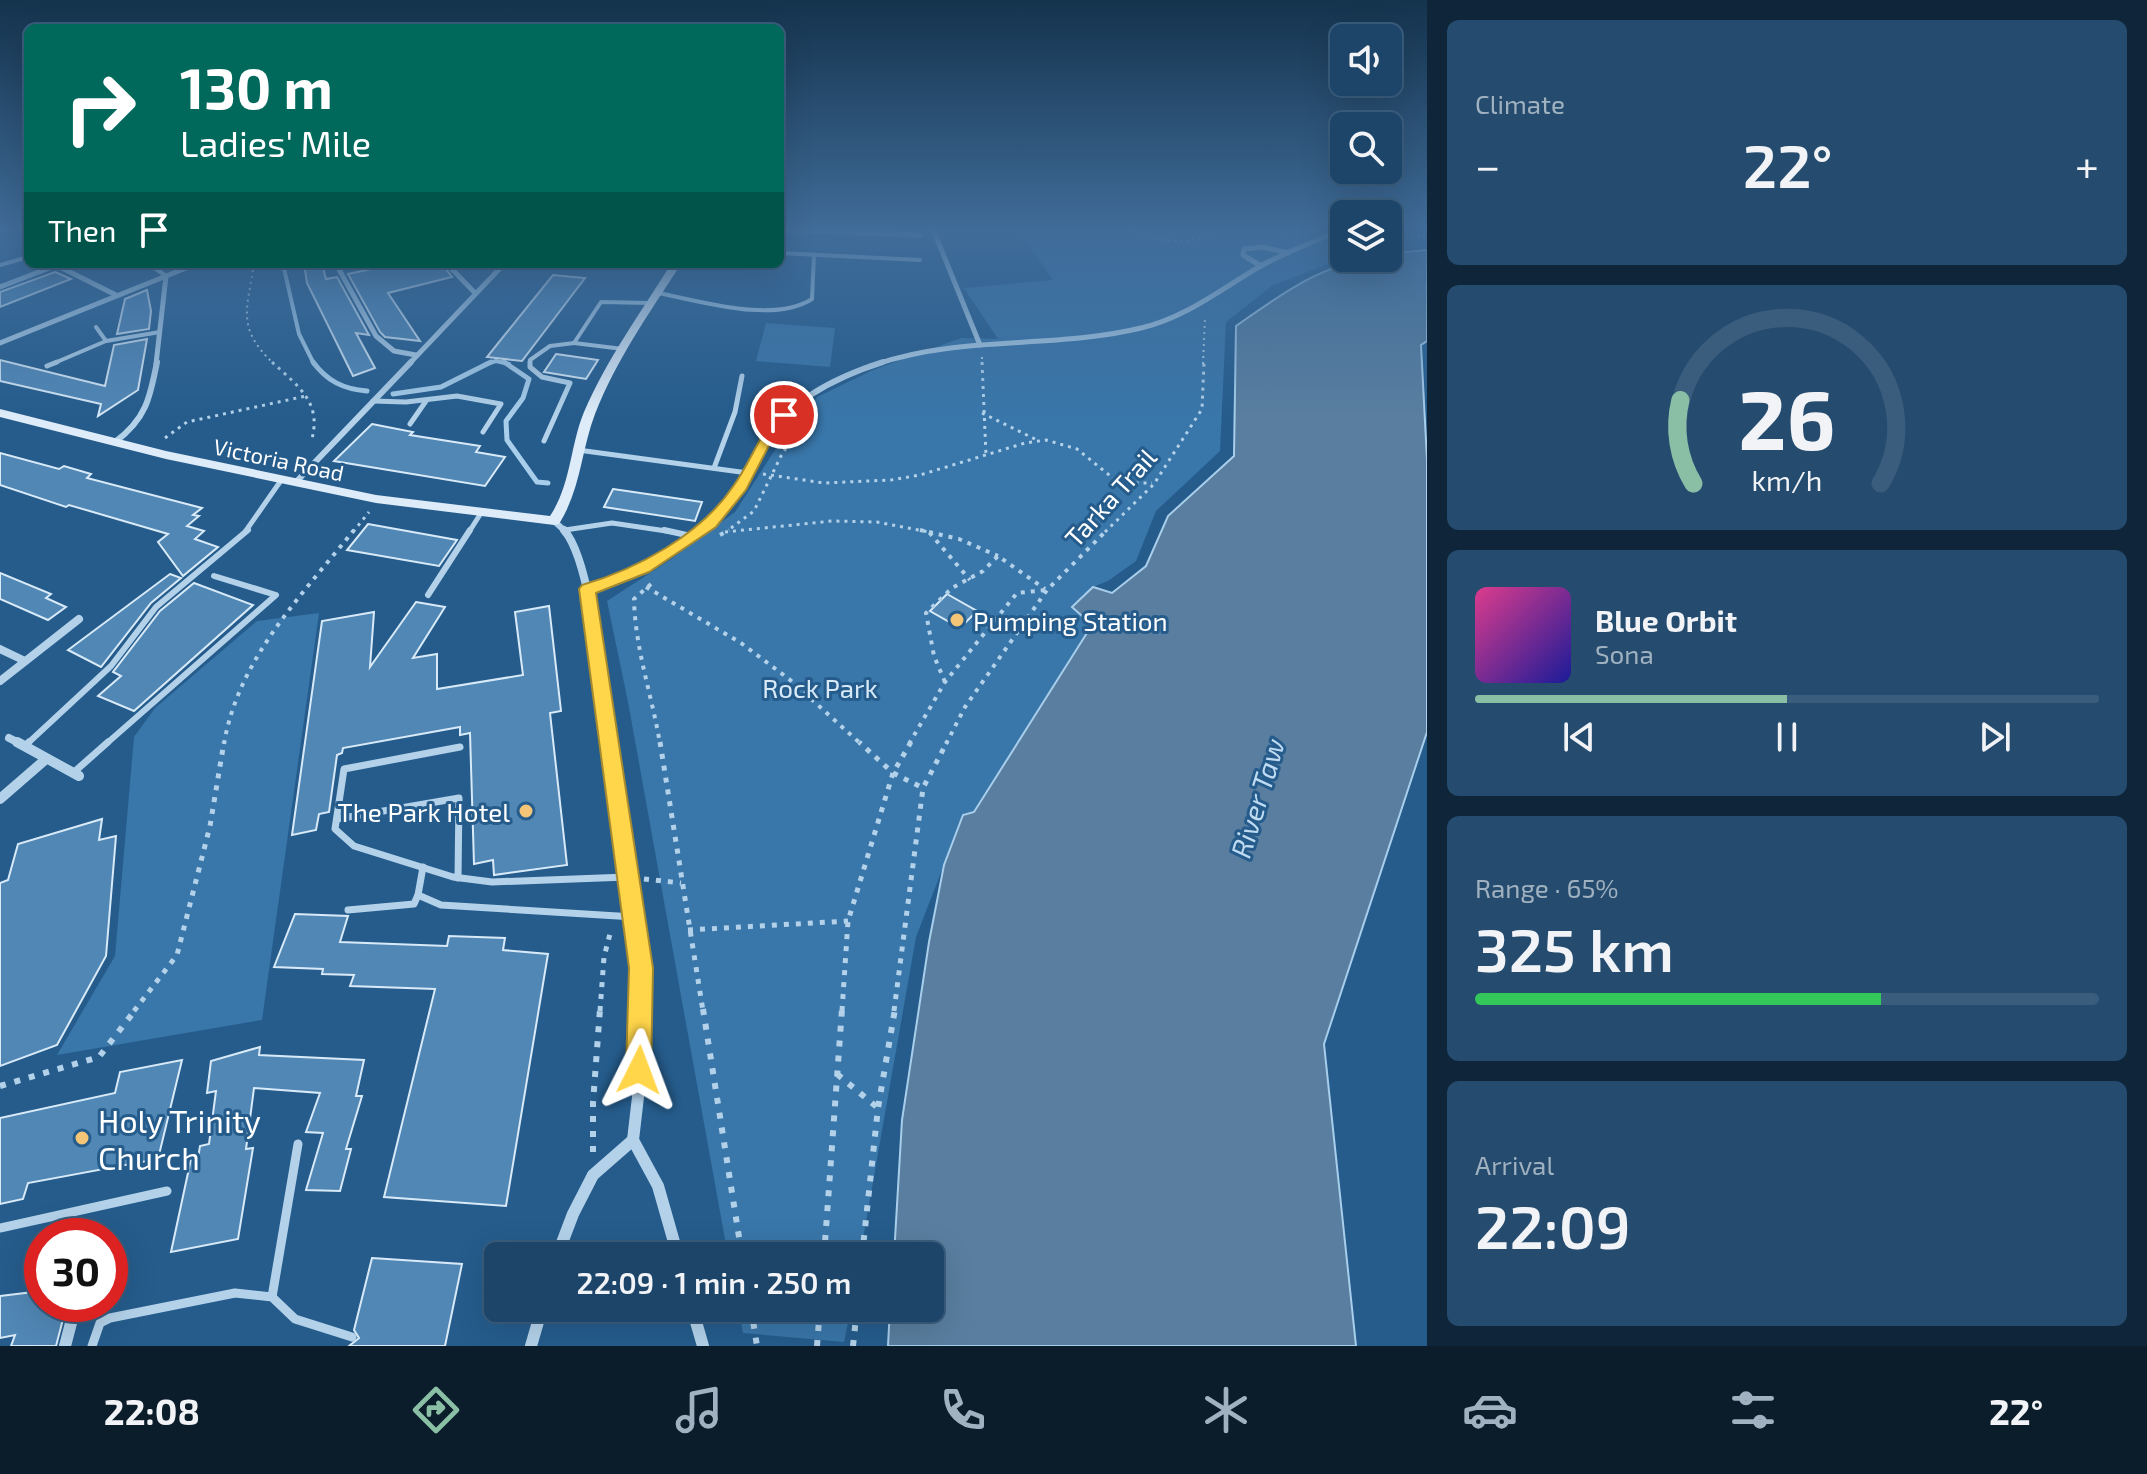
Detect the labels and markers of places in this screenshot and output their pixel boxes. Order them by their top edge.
pin [750,381,818,449]
place label: Pumping Station [973,605,1168,636]
marker: Pumping Station [948,611,966,629]
place label: The Park Hotel [338,796,510,827]
marker: The Park Hotel [517,802,535,820]
place label: Holy Trinity Church [98,1101,261,1176]
marker: Holy Trinity Church [73,1129,91,1147]

